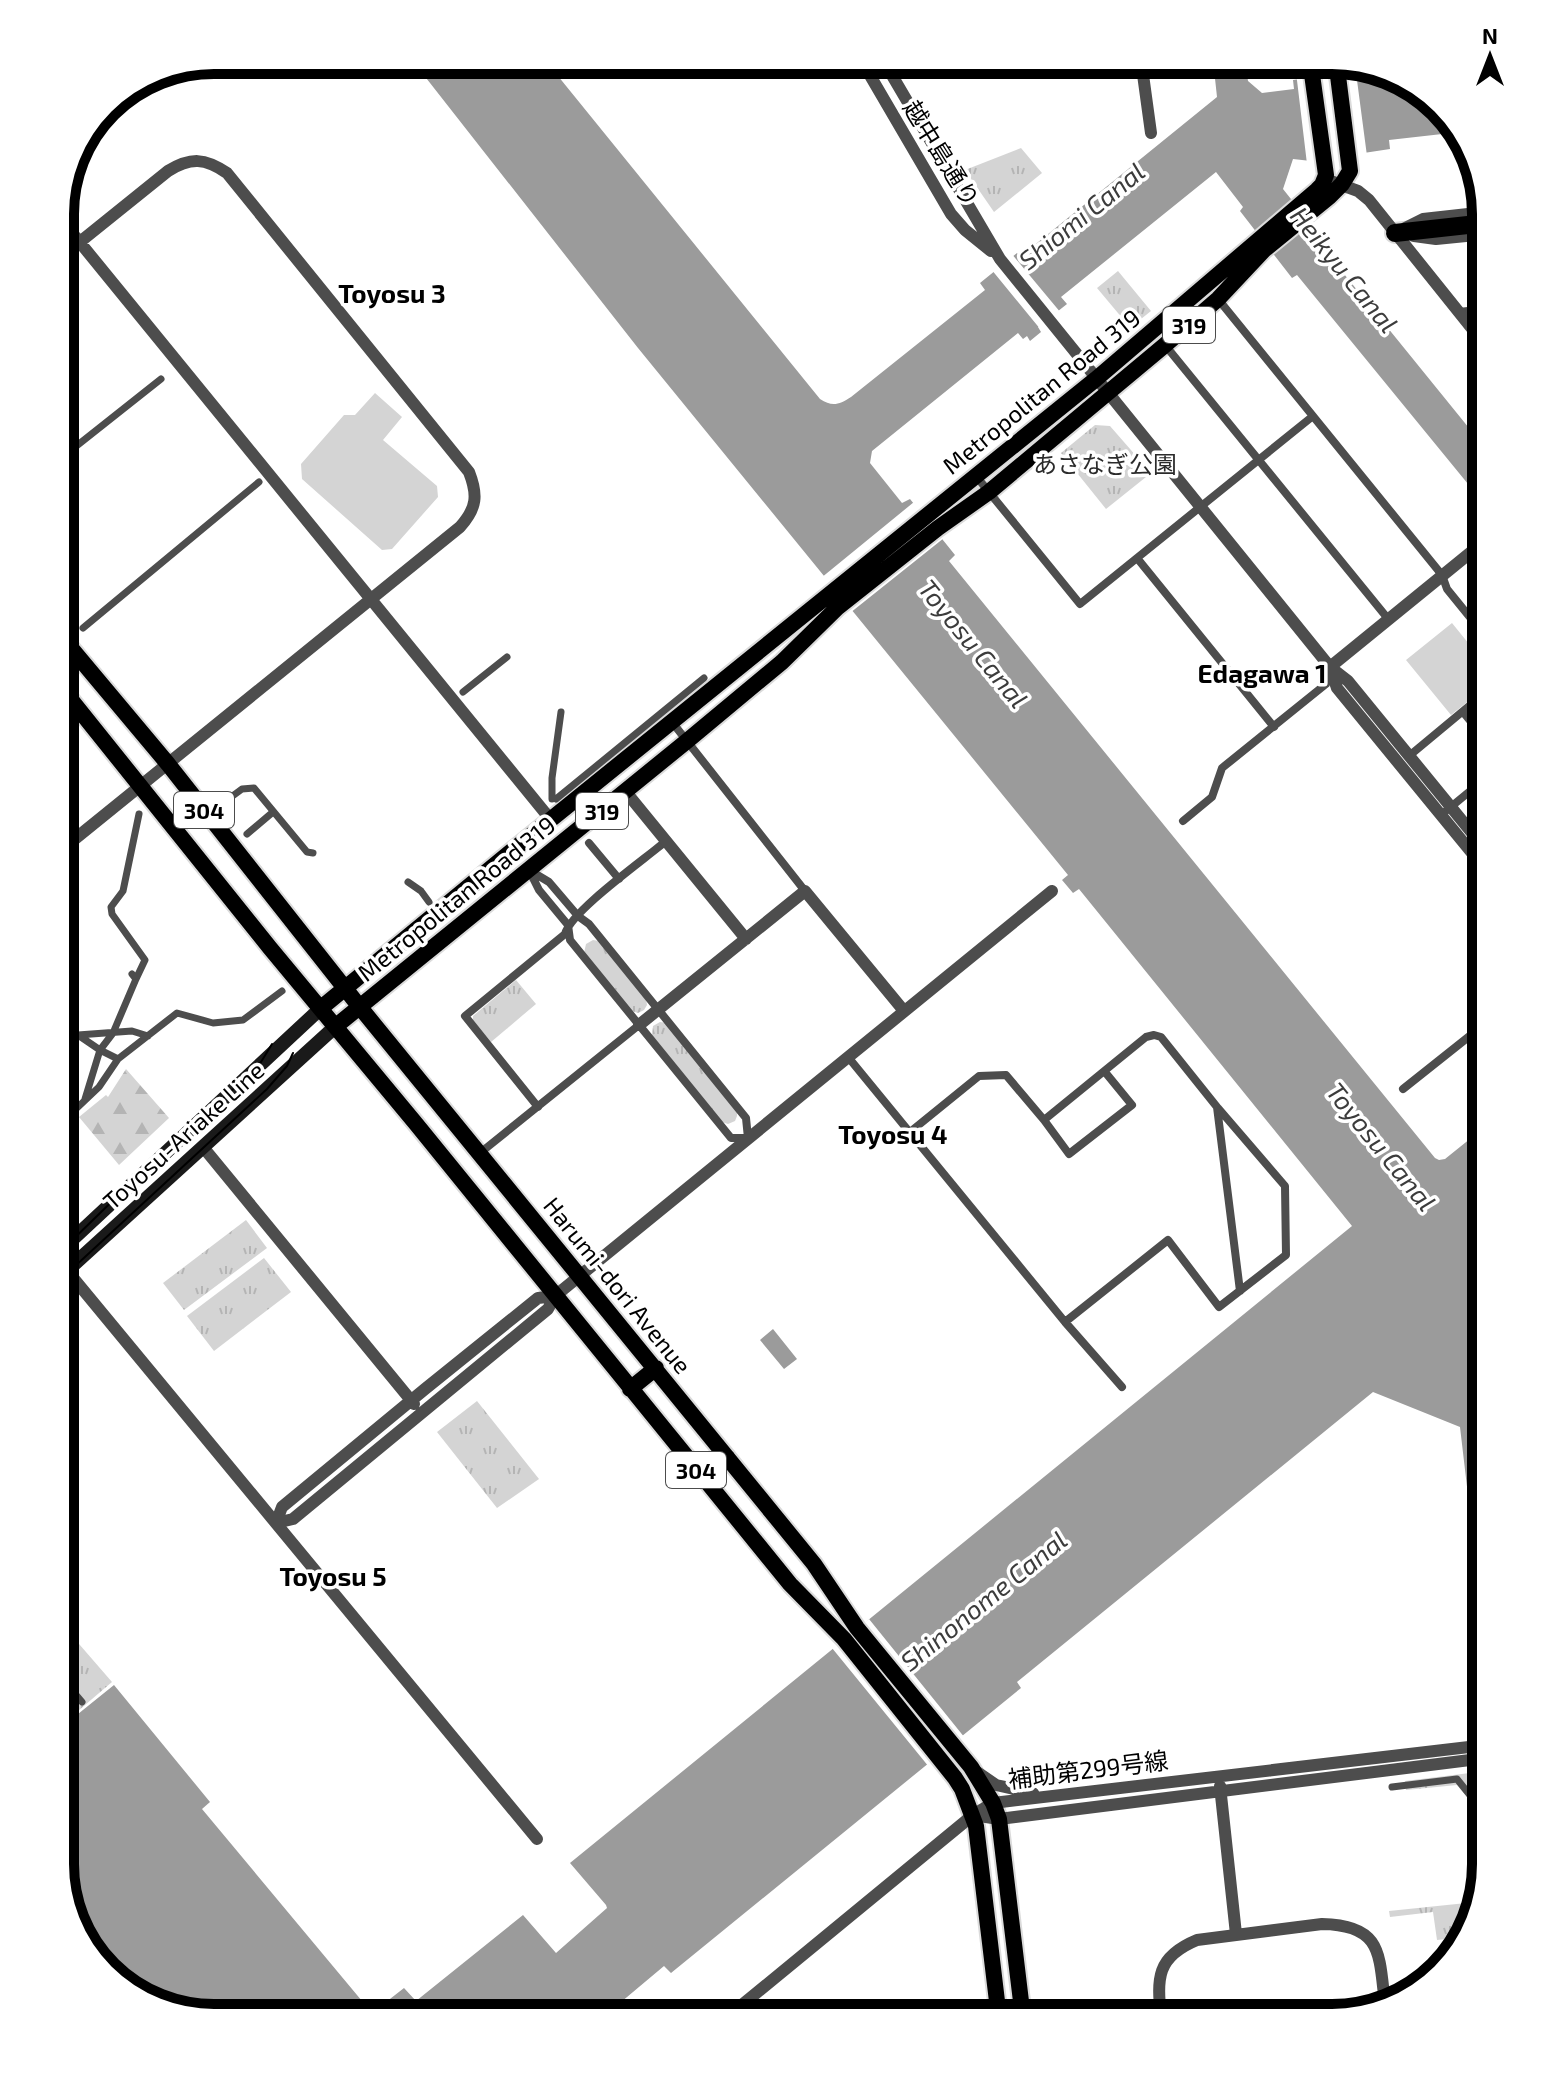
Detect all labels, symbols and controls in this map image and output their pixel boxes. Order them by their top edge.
north arrow [1450,16,1530,96]
text: N [1482,22,1498,48]
street label: 越中島通り [898,94,986,212]
water label: Shiomi Canal [1012,155,1150,275]
water label: Heikyu Canal [1284,200,1405,339]
district label: Toyosu 3 [338,277,446,309]
street label: Metropolitan Road 319 [936,302,1146,480]
road number: 319 [1163,307,1215,343]
park label: あさなぎ公園 [1033,449,1177,478]
water label: Toyosu Canal [912,573,1035,714]
district label: Edagawa 1 [1198,657,1326,688]
road number: 304 [174,792,234,828]
road number: 319 [576,793,628,829]
street label: Metropolitan Road 319 [351,809,561,987]
street label: Toyosu-Ariake Line [97,1055,269,1215]
water label: Toyosu Canal [1320,1076,1443,1217]
district label: Toyosu 4 [838,1118,948,1150]
street label: Harumi-dori Avenue [538,1191,698,1379]
road number: 304 [666,1452,726,1488]
water label: Shinonome Canal [894,1523,1072,1677]
district label: Toyosu 5 [279,1560,387,1592]
street label: 補助第299号線 [1006,1745,1170,1793]

